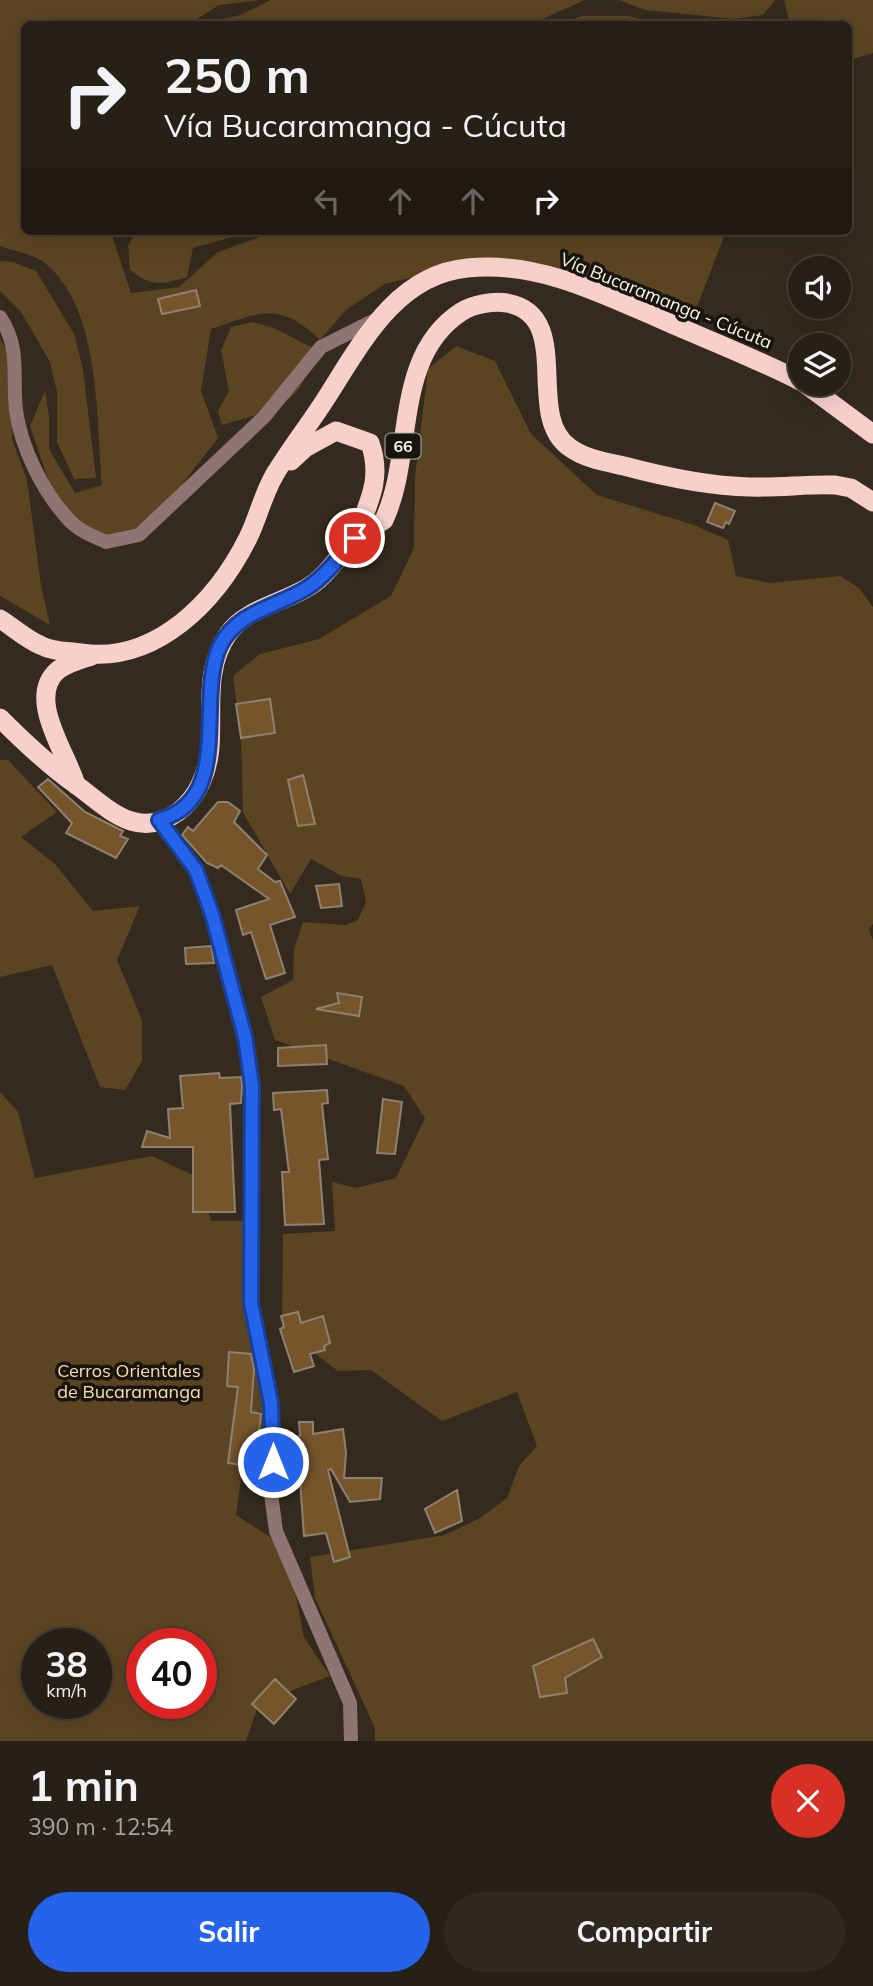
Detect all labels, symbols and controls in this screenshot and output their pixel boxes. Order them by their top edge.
text: 250 m [164,44,310,105]
icon: right [49,49,140,140]
text: Vía Bucaramanga - Cúcuta [164,105,567,145]
icon: left [308,182,346,220]
icon: ahead [381,182,419,220]
icon: ahead [454,182,492,220]
icon: right [527,182,565,220]
street label: Vía Bucaramanga - Cúcuta [557,247,776,354]
map controls [788,256,851,396]
button: sound [788,256,851,319]
button: layers [788,333,851,396]
road number: 66 [386,434,420,458]
pin [325,508,385,568]
icon: arrive [336,519,374,557]
park label: Cerros Orientales de Bucaramanga [57,1359,201,1403]
position arrow [236,1425,310,1499]
speed limit sign: 40 [126,1628,217,1719]
text: 38 [45,1642,88,1686]
text: km/h [46,1679,87,1702]
text: 1 min [28,1759,139,1812]
button: close [771,1764,845,1838]
text: 390 m · 12:54 [28,1812,173,1841]
button: Salir [28,1892,430,1972]
button: Compartir [444,1892,845,1972]

